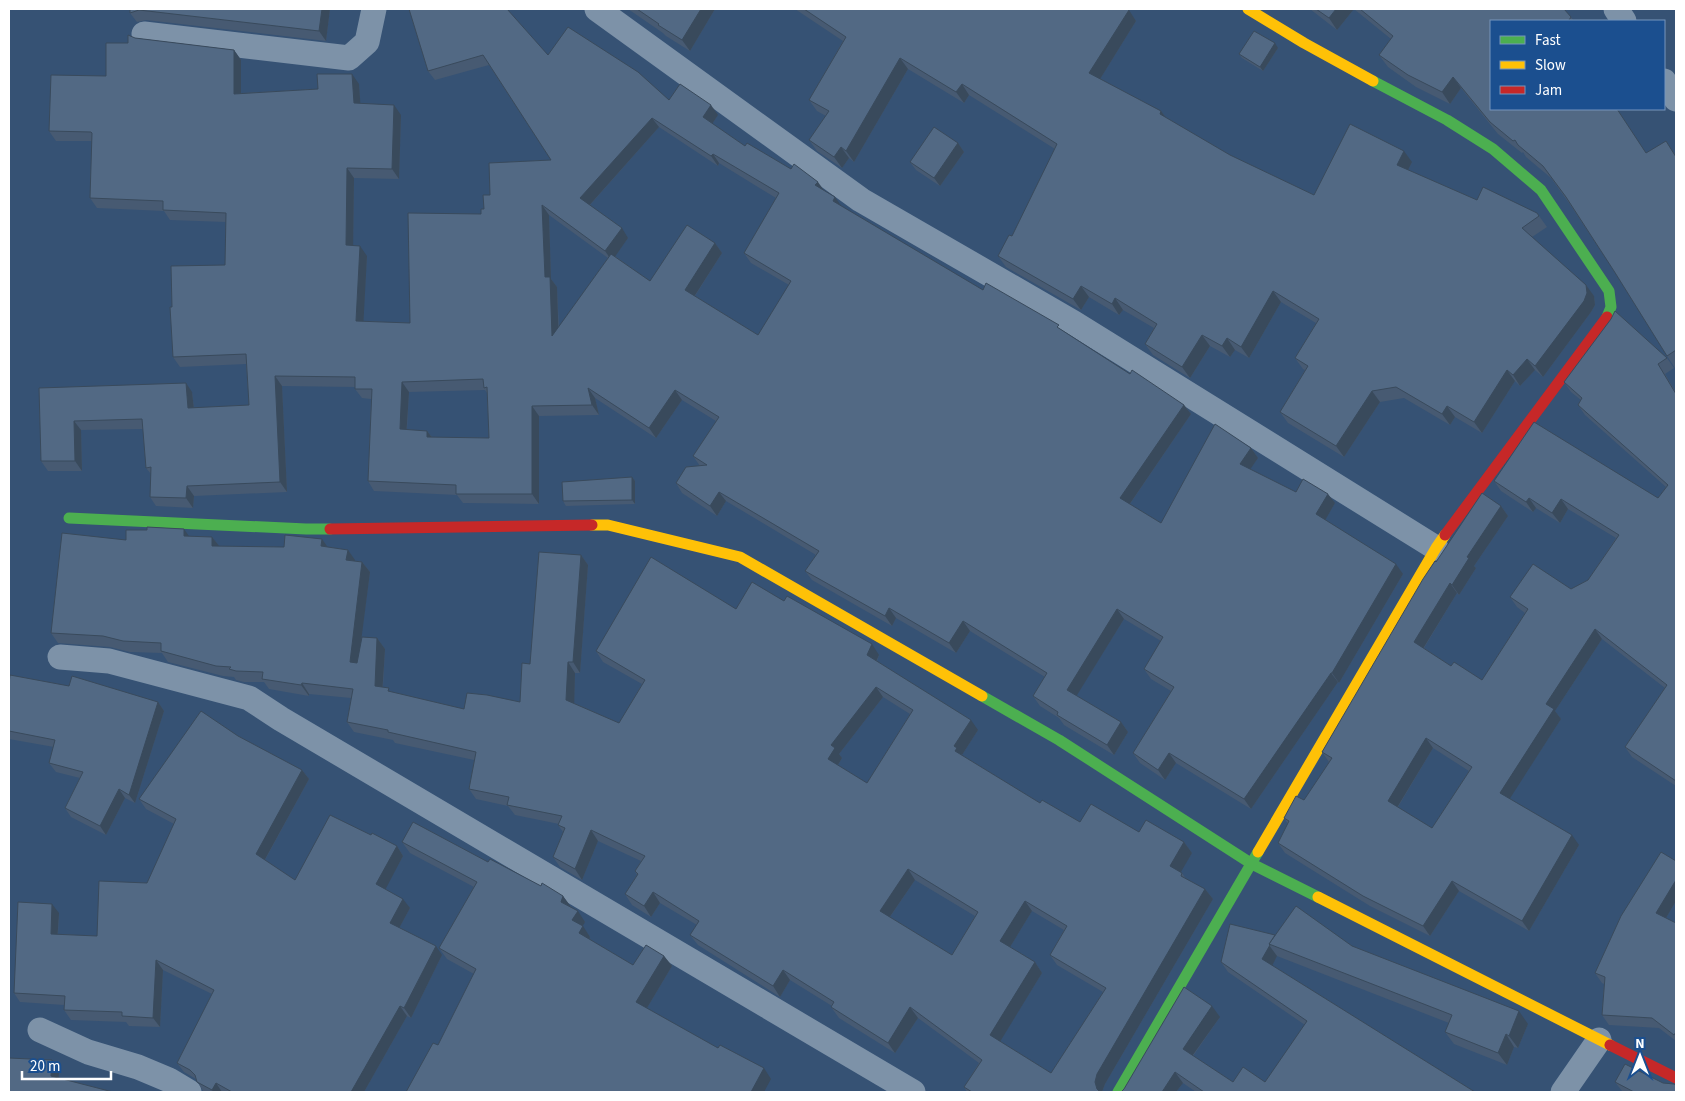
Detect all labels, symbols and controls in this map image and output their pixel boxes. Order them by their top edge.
legend [1490,20,1665,110]
text: Fast [1535,30,1561,51]
text: Slow [1535,55,1566,76]
text: Jam [1535,80,1562,101]
north arrow [1615,1031,1665,1081]
text: N [1635,1034,1645,1054]
scale bar [22,1048,111,1080]
text: 20 m [30,1056,60,1077]

